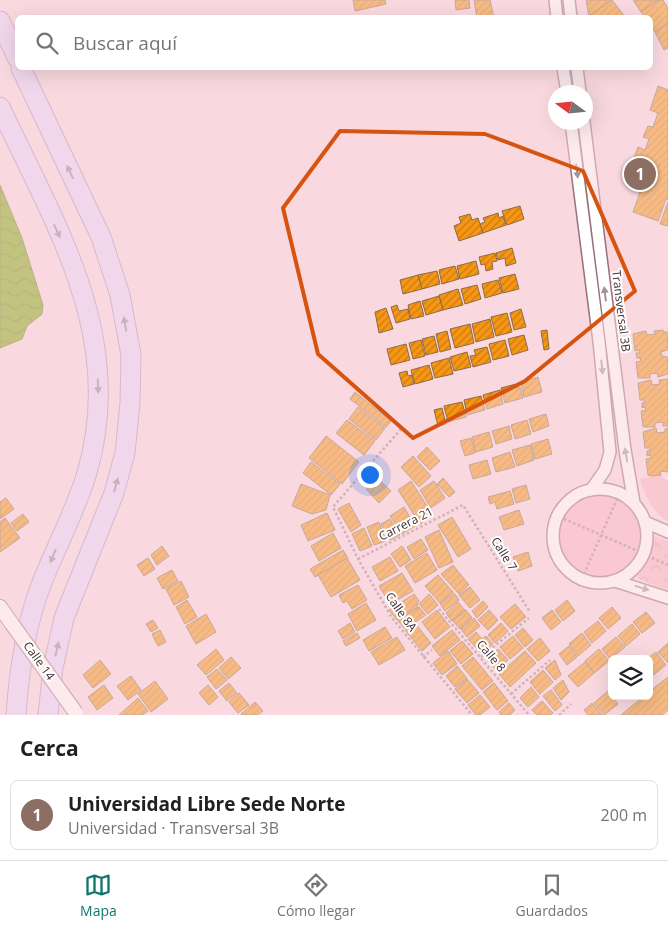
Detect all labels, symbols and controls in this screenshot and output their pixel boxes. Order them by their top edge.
search box [15,15,653,70]
icon: search [33,29,61,57]
text: Buscar aquí [73,30,177,56]
north arrow [548,85,593,130]
pin: 1 [624,155,656,193]
one-way arrow [573,163,581,179]
one-way arrow [66,165,74,179]
one-way arrow [53,224,61,238]
street label: Transversal 3B [608,269,635,353]
one-way arrow [601,286,609,302]
one-way arrow [121,316,129,332]
one-way arrow [598,359,606,375]
one-way arrow [95,378,103,394]
one-way arrow [621,447,629,463]
your location [357,462,383,488]
one-way arrow [113,477,121,492]
street label: Carrera 21 [376,503,436,545]
street label: Calle 7 [487,534,522,574]
one-way arrow [49,549,57,563]
one-way arrow [634,585,649,592]
street label: Calle 8A [382,589,421,635]
street label: Calle 8 [473,636,510,675]
street label: Calle 14 [20,638,59,684]
one-way arrow [53,642,61,657]
map controls [608,655,653,700]
button: layers [608,655,653,700]
text: Cerca [20,734,79,762]
text: Universidad Libre Sede Norte [68,791,346,817]
text: 1 [32,804,42,826]
text: 200 m [601,804,647,826]
text: Universidad · Transversal 3B [68,817,279,839]
tab: Mapa [80,871,117,920]
tab: Cómo llegar [277,871,355,920]
tab: Guardados [516,871,588,920]

